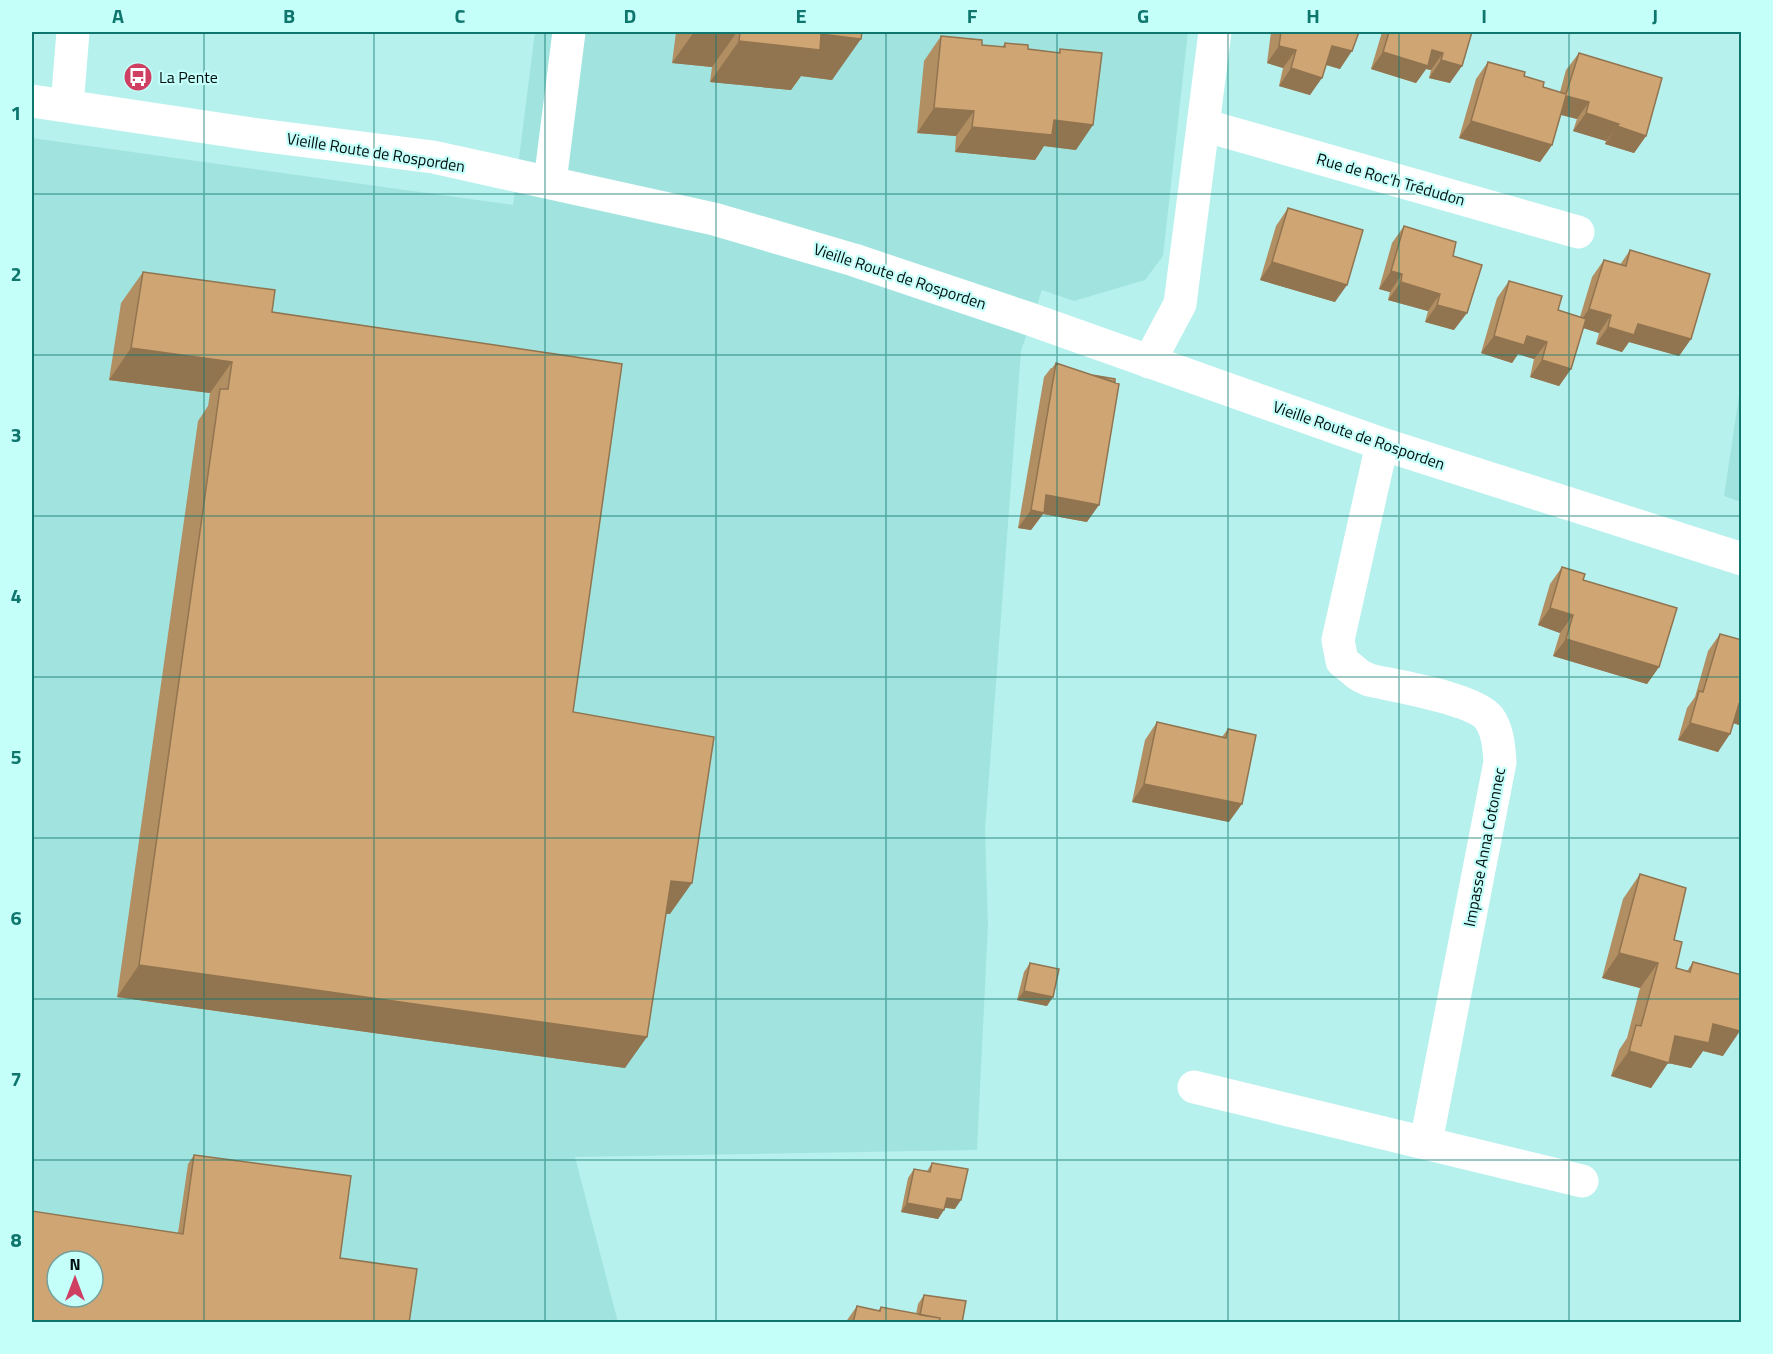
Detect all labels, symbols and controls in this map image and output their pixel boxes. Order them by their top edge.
text: A [112,0,124,31]
text: B [283,0,295,31]
text: C [455,0,466,31]
text: D [624,0,636,31]
text: E [795,0,807,31]
text: F [967,0,978,31]
text: G [1137,0,1149,31]
text: H [1306,0,1320,31]
text: I [1481,0,1487,31]
text: J [1652,0,1658,31]
bus stop icon: La Pente [122,61,154,93]
place label: La Pente [159,65,218,89]
text: 1 [10,97,22,128]
street label: Vieille Route de Rosporden [285,126,467,178]
street label: Rue de Roc'h Trédudon [1314,146,1468,212]
street label: Vieille Route de Rosporden [811,237,989,315]
text: 2 [10,258,22,289]
street label: Vieille Route de Rosporden [1270,394,1448,476]
text: 3 [10,419,22,450]
text: 4 [10,580,22,611]
text: 5 [10,741,22,772]
street label: Impasse Anna Cotonnec [1457,765,1511,929]
text: 6 [10,902,22,933]
text: 7 [10,1063,22,1094]
text: 8 [10,1224,22,1255]
north arrow [45,1249,105,1309]
text: N [69,1252,81,1276]

